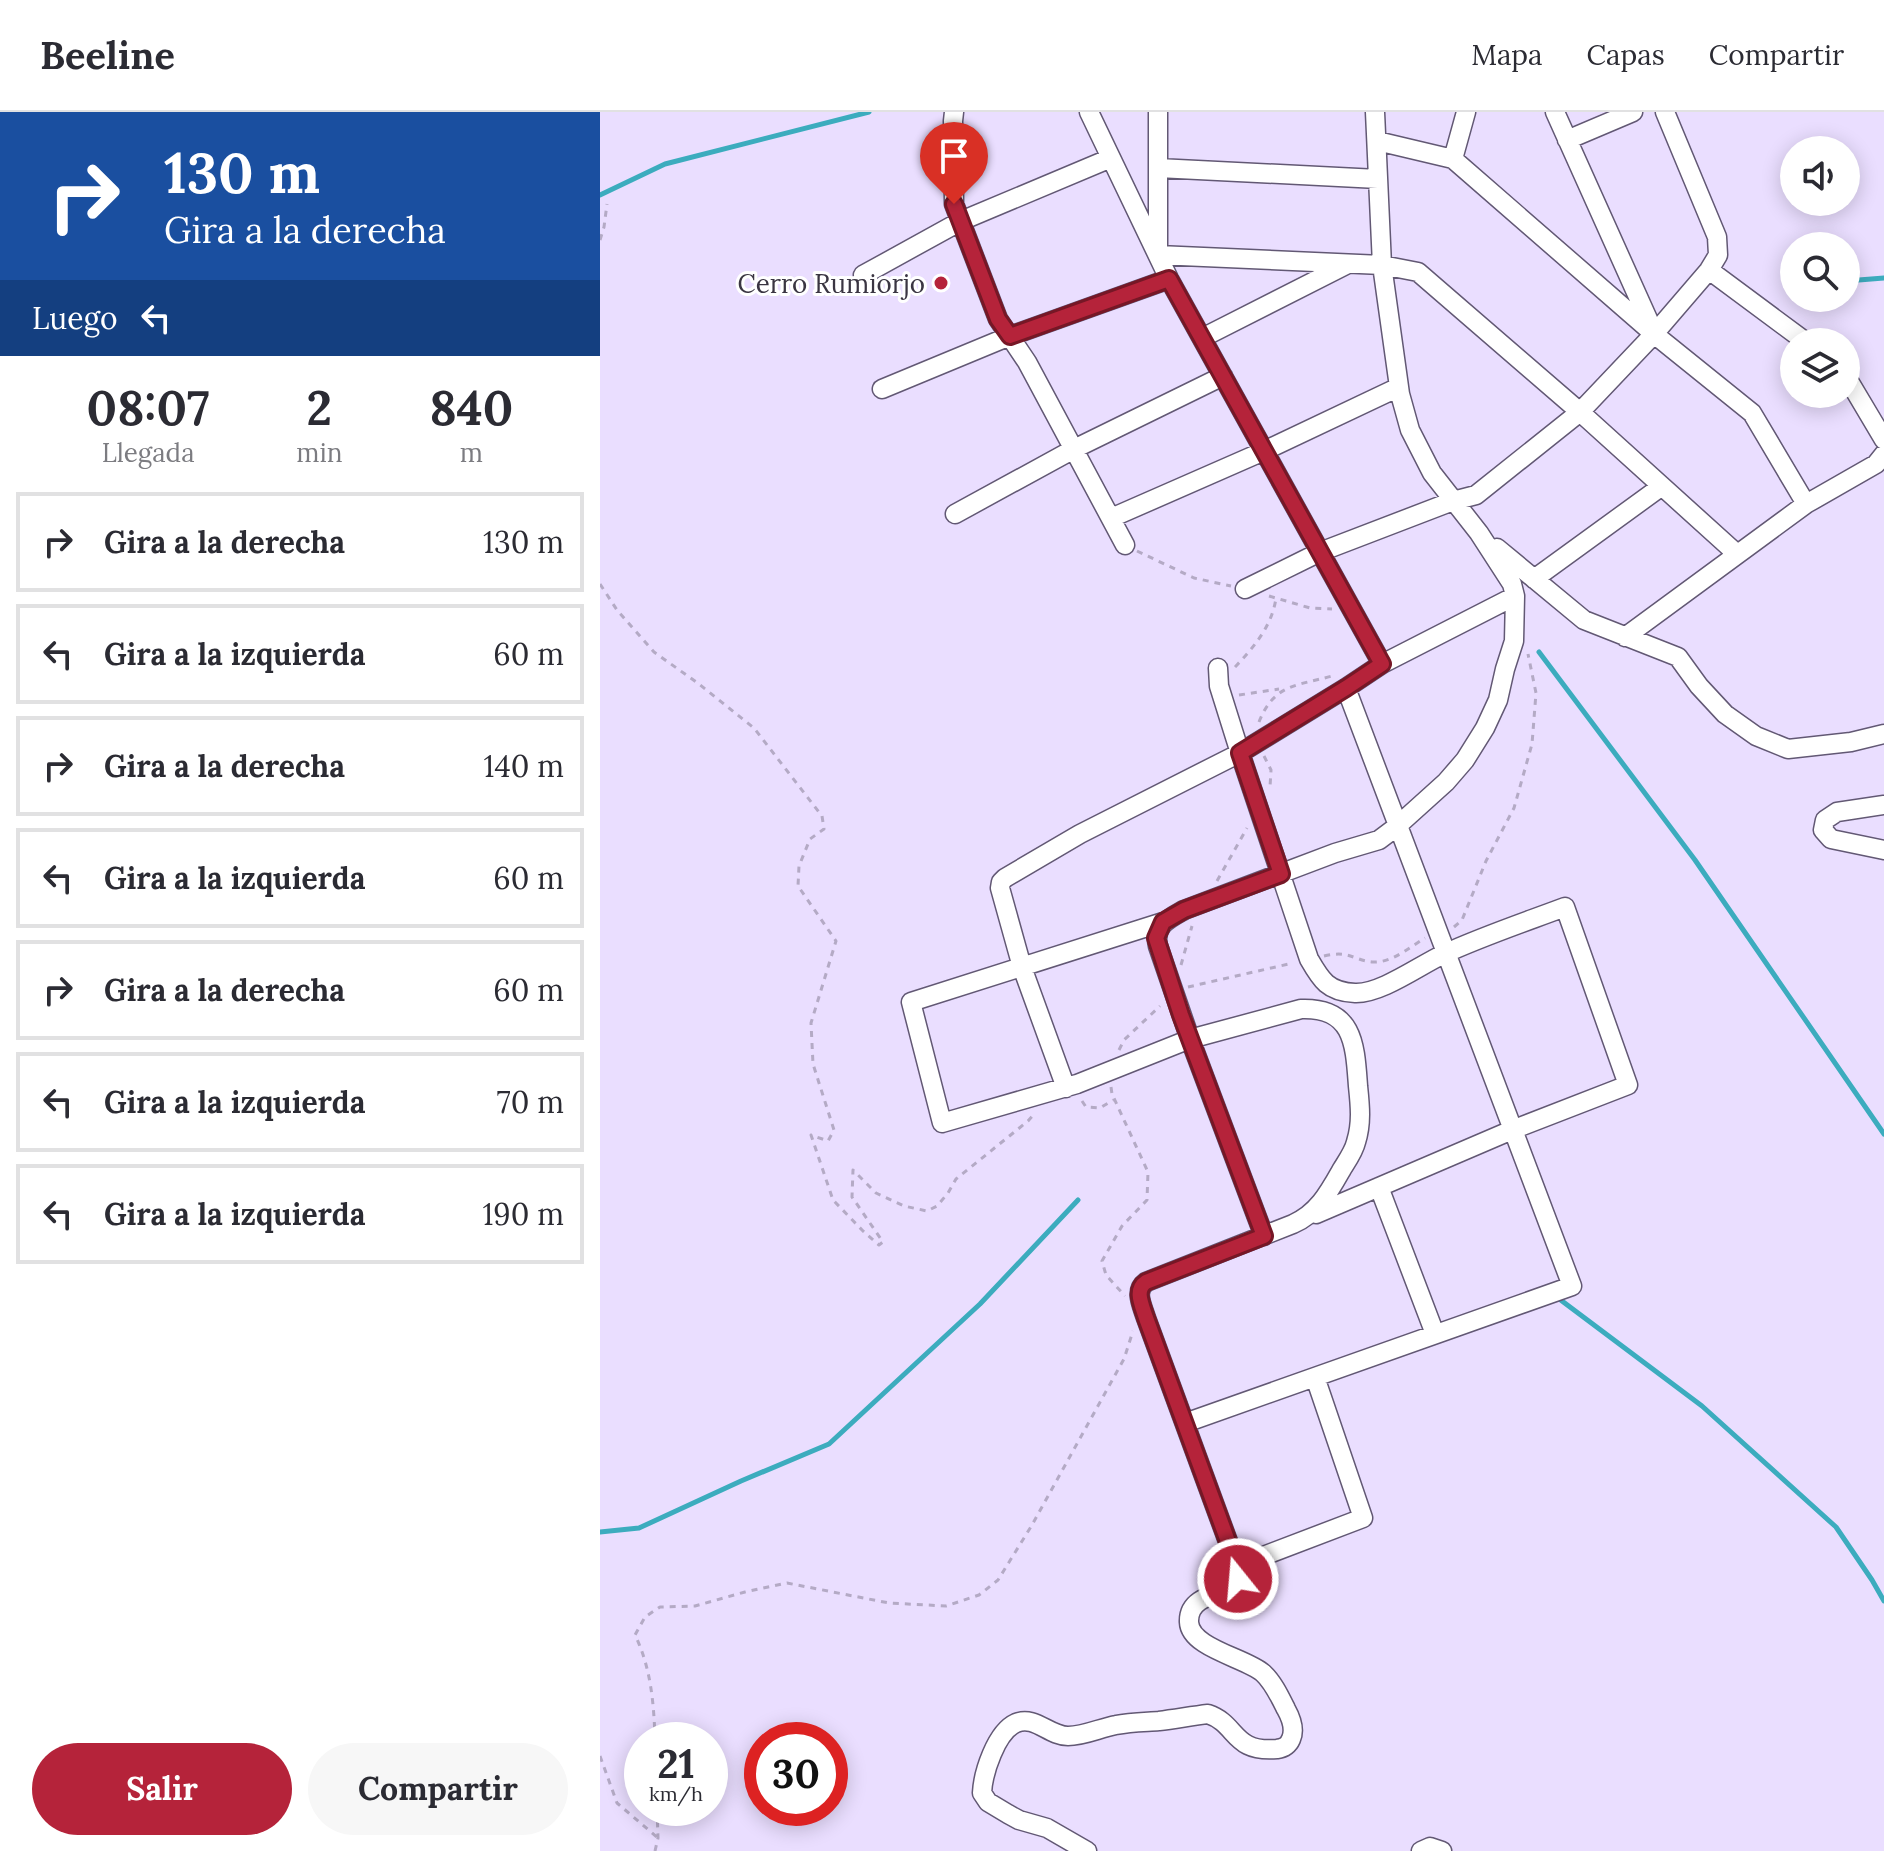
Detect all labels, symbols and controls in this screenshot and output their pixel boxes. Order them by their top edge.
text: Beeline [40,31,175,79]
text: Mapa [1471,37,1543,73]
text: Capas [1587,37,1665,73]
text: Compartir [1709,37,1844,73]
pin [920,122,988,204]
icon: arrive [932,134,976,178]
map controls [1780,136,1860,408]
button: sound [1780,136,1860,216]
text: 130 m [164,137,320,208]
icon: right [32,144,136,248]
text: Gira a la derecha [164,207,446,253]
button: search [1780,232,1860,312]
place label: Cerro Rumiorjo [737,267,925,300]
marker: Cerro Rumiorjo [932,274,950,292]
icon: left [134,296,178,340]
text: Luego [32,299,118,337]
button: layers [1780,328,1860,408]
text: 08:07 [87,377,210,438]
text: 2 [307,377,332,438]
text: 840 [429,377,513,438]
text: Llegada [102,436,195,469]
text: min [296,436,343,469]
text: m [460,436,483,469]
icon: right [36,520,80,564]
text: Gira a la derecha [104,523,345,561]
text: 130 m [483,523,564,561]
icon: left [36,632,80,676]
text: Gira a la izquierda [104,635,365,673]
text: 60 m [493,635,564,673]
icon: right [36,744,80,788]
text: Gira a la derecha [104,747,345,785]
text: 140 m [483,747,564,785]
icon: left [36,856,80,900]
text: Gira a la izquierda [104,859,365,897]
text: 60 m [493,859,564,897]
icon: right [36,968,80,1012]
text: Gira a la derecha [104,971,345,1009]
text: 60 m [493,971,564,1009]
icon: left [36,1080,80,1124]
text: Gira a la izquierda [104,1083,365,1121]
text: 70 m [497,1083,564,1121]
icon: left [36,1192,80,1236]
text: Gira a la izquierda [104,1195,365,1233]
text: 190 m [482,1195,564,1233]
position arrow [1196,1537,1280,1621]
speed limit sign: 30 [744,1722,848,1826]
text: 21 [657,1738,695,1789]
button: Salir [32,1743,292,1835]
button: Compartir [308,1743,568,1835]
text: km/h [649,1781,703,1806]

